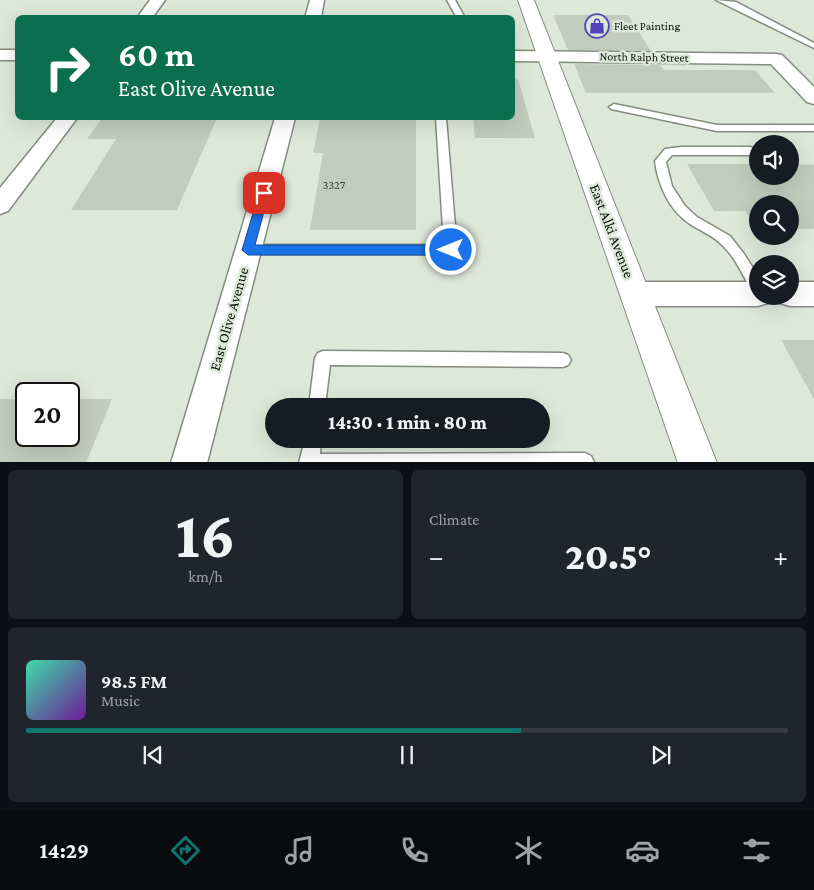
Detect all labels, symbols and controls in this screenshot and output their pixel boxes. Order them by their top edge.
shop icon: Fleet Painting [584,13,610,39]
place label: Fleet Painting [614,19,680,33]
icon: right [35,35,100,100]
text: 60 m [118,35,195,74]
street label: North Ralph Street [599,49,690,65]
text: East Olive Avenue [118,76,275,101]
map controls [749,135,799,305]
button: sound [749,135,799,185]
pin [243,172,285,214]
house number: 3327 [323,178,346,192]
icon: arrive [250,179,278,207]
street label: East Alki Avenue [587,182,637,281]
button: search [749,195,799,245]
position arrow [424,223,476,275]
button: layers [749,255,799,305]
street label: East Olive Avenue [207,265,252,373]
speed limit sign: 20 [15,382,80,447]
text: 14:30 · 1 min · 80 m [328,412,487,433]
text: 16 [176,499,235,571]
text: Climate [429,511,479,528]
text: 20.5° [565,535,652,577]
text: − [429,541,444,572]
text: + [773,541,788,572]
text: km/h [188,568,223,585]
text: 98.5 FM [101,671,167,692]
text: Music [101,692,140,709]
icon: previous [139,741,167,769]
icon: pause [393,741,421,769]
icon: next [647,741,675,769]
icon: directions [168,833,203,868]
icon: music [282,833,317,868]
icon: phone [397,833,432,868]
icon: climate [511,833,546,868]
icon: car [625,833,660,868]
icon: filters [739,833,774,868]
text: 14:29 [40,838,89,863]

